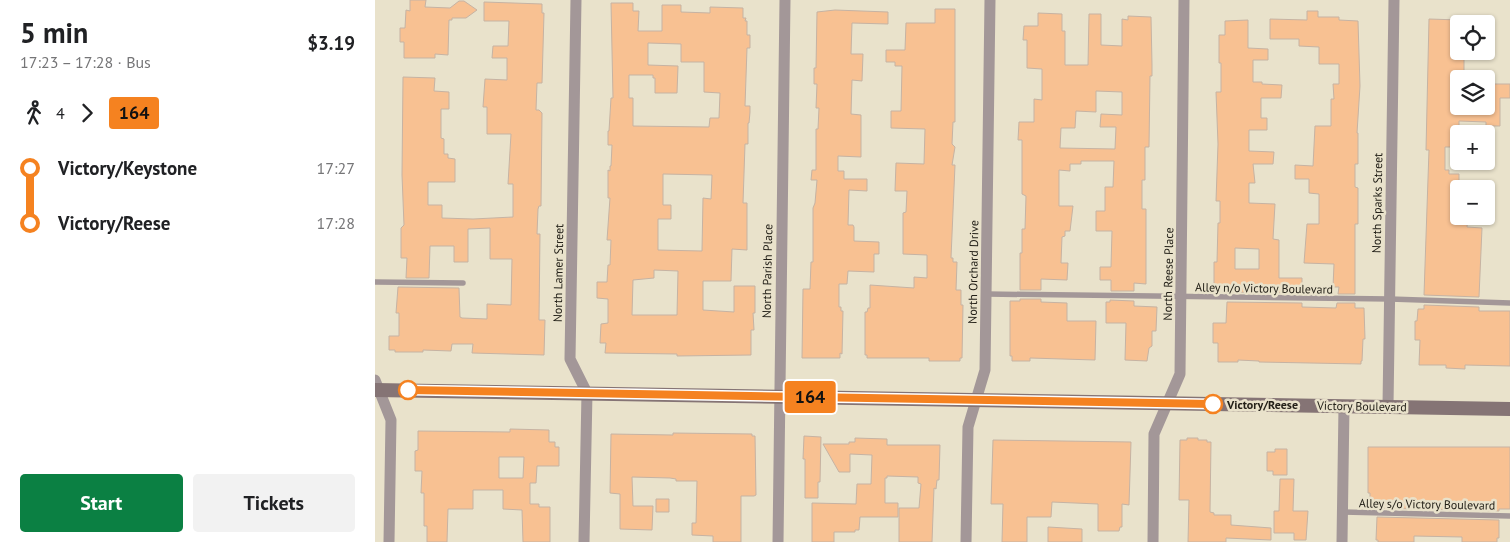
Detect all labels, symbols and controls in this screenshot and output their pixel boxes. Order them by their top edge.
text: 5 min [20,14,88,51]
map controls [1450,15,1495,225]
button: locate [1450,15,1495,60]
text: $3.19 [307,31,355,55]
text: 17:23 – 17:28 · Bus [20,52,151,72]
button: layers [1450,70,1495,115]
icon: walk [20,99,48,127]
icon: forward [73,99,101,127]
text: 164 [119,101,149,124]
text: 4 [56,103,65,123]
button: + [1450,125,1495,170]
street label: North Sparks Street [1369,153,1385,253]
text: Victory/Keystone [58,156,197,180]
text: 17:27 [317,158,355,178]
button: − [1450,180,1495,225]
text: Victory/Reese [58,211,170,235]
text: 17:28 [317,213,355,233]
street label: North Orchard Drive [965,220,981,324]
street label: North Lamer Street [550,224,566,322]
street label: North Parish Place [759,224,775,318]
street label: North Reese Place [1160,227,1176,321]
street label: Alley n/o Victory Boulevard [1195,279,1333,297]
unlabelled marker [398,380,418,400]
line badge: 164 [781,381,839,413]
text: 164 [795,385,825,408]
marker: Victory/Reese [1203,394,1223,414]
place label: Victory/Reese [1226,397,1298,412]
street label: Victory Boulevard [1316,398,1407,414]
button: Start [20,474,183,532]
button: Tickets [193,474,355,532]
street label: Alley s/o Victory Boulevard [1359,495,1495,513]

